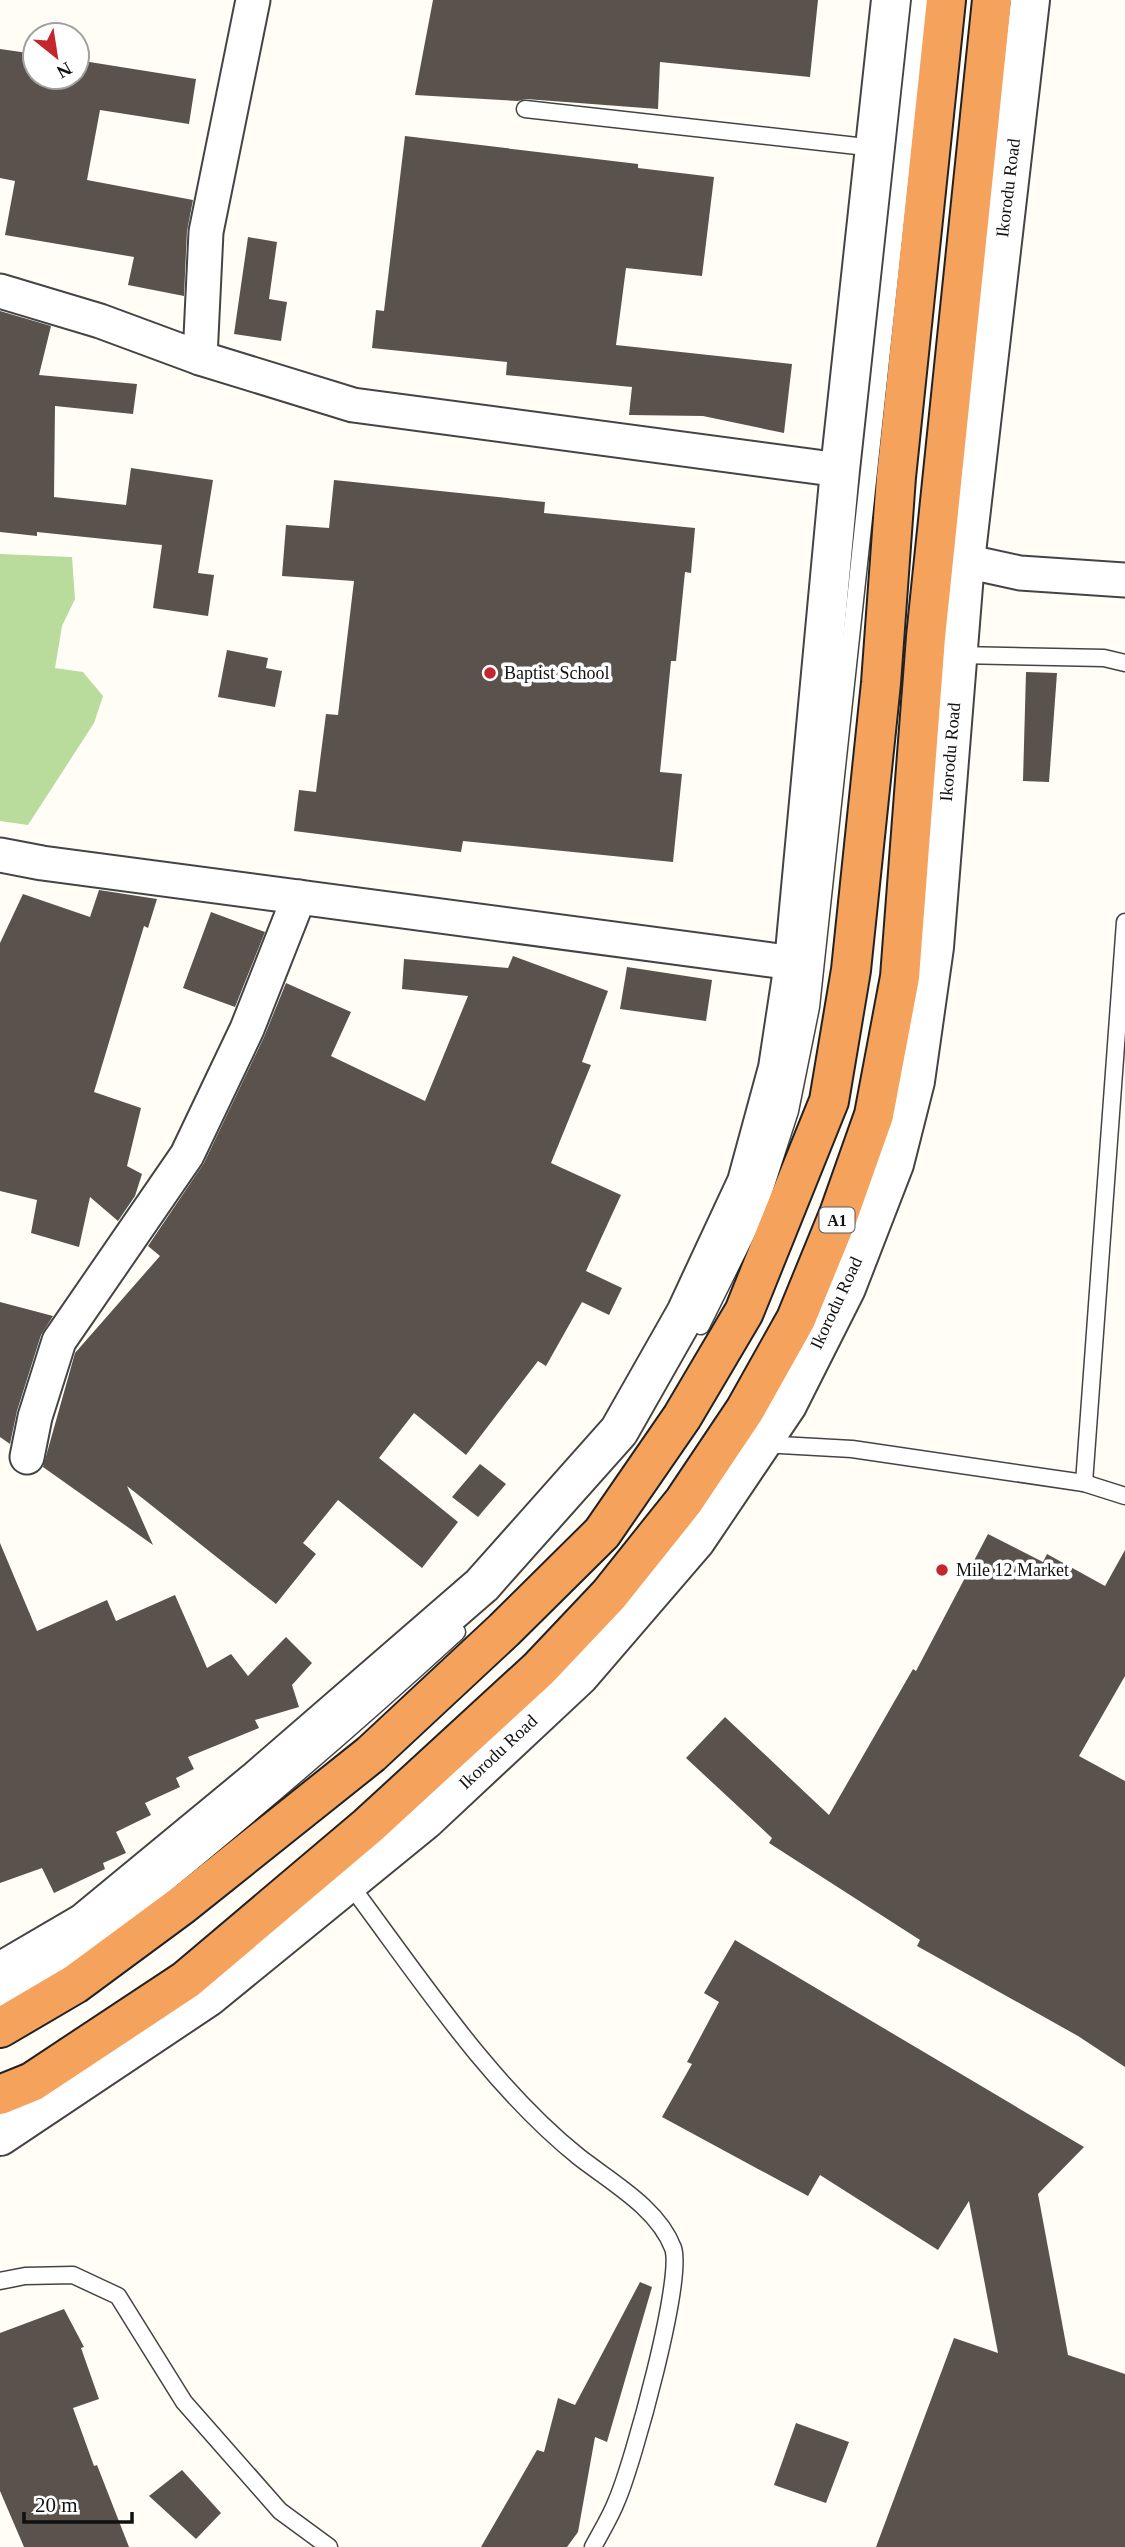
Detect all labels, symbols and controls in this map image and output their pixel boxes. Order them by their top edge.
north arrow [21,21,91,91]
text: N [53,58,75,83]
street label: Ikorodu Road [992,137,1024,239]
place label: Baptist School [504,663,610,683]
marker: Baptist School [482,665,498,681]
street label: Ikorodu Road [936,702,964,802]
road number: A1 [820,1208,854,1232]
street label: Ikorodu Road [806,1254,866,1352]
place label: Mile 12 Market [956,1560,1069,1580]
marker: Mile 12 Market [934,1562,950,1578]
street label: Ikorodu Road [455,1711,541,1793]
scale bar [24,2480,133,2524]
text: 20 m [35,2493,78,2517]

